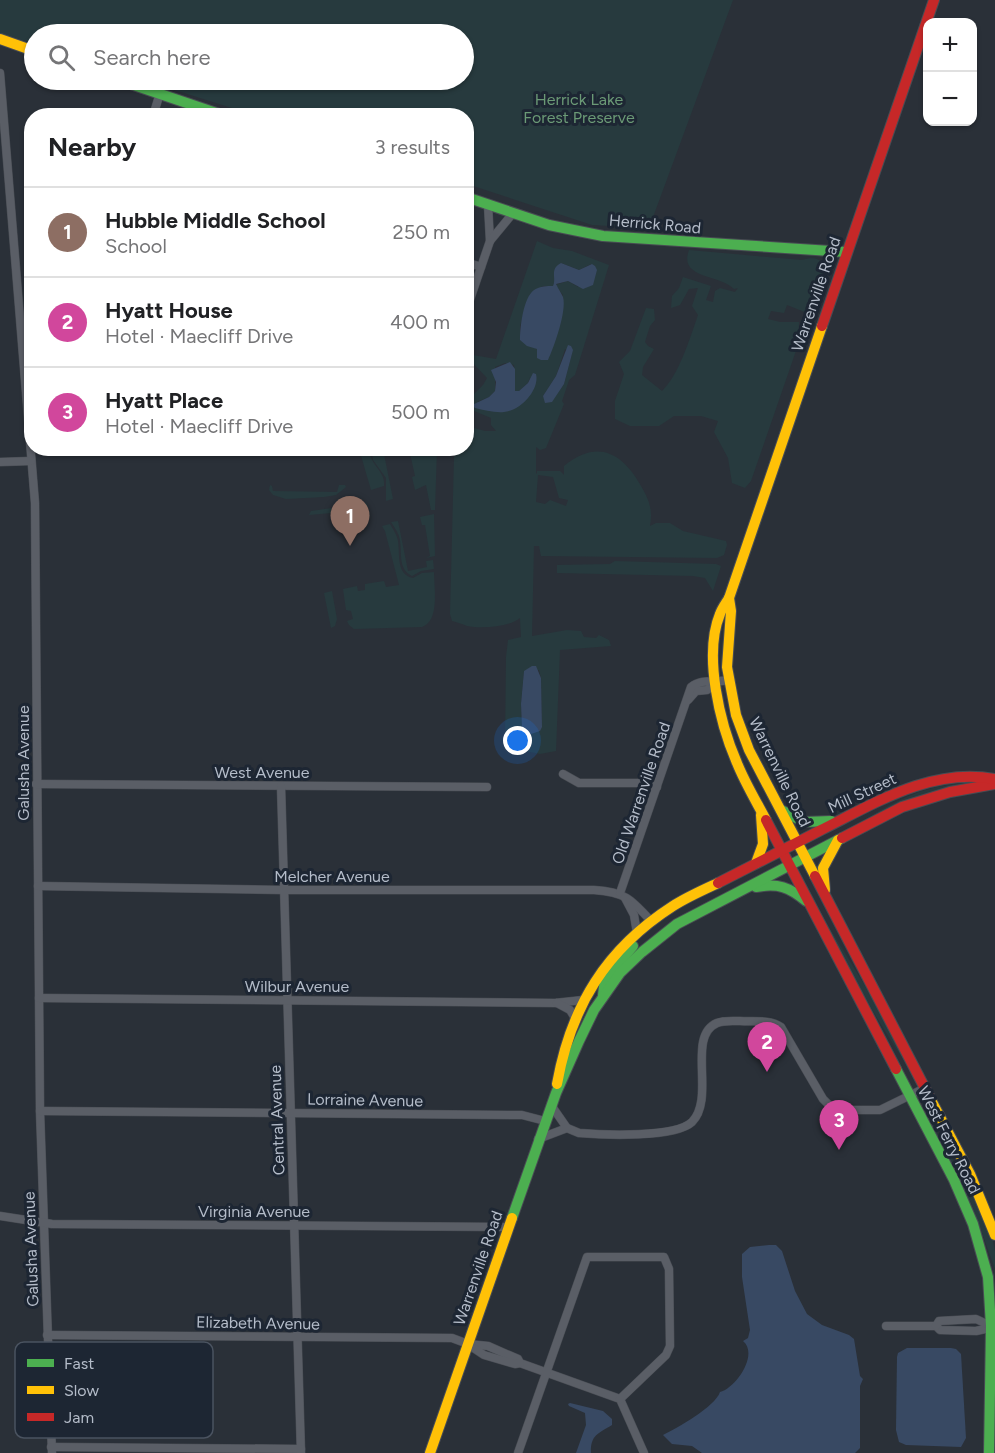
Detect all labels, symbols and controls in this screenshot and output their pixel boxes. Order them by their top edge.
map controls [923,18,977,126]
button: + [923,18,977,72]
search box [24,24,474,90]
icon: search [45,41,78,74]
text: Search here [93,44,211,71]
button: − [923,72,977,126]
park label: Herrick Lake Forest Preserve [523,90,635,127]
text: Nearby [48,131,136,163]
text: 3 results [375,135,450,159]
text: Hubble Middle School [105,207,326,234]
street label: Herrick Road [608,211,702,237]
text: 1 [63,220,72,244]
text: 250 m [393,220,450,244]
text: School [105,234,167,258]
street label: Warrenville Road [788,234,844,354]
text: Hyatt House [105,297,233,324]
text: 2 [62,310,73,334]
text: 400 m [390,310,450,334]
text: Hotel · Maecliff Drive [105,324,293,348]
text: Hyatt Place [105,387,223,414]
text: 3 [62,400,73,424]
text: 500 m [391,400,450,424]
text: Hotel · Maecliff Drive [105,414,293,438]
pin: 1 [330,496,370,546]
street label: Galusha Avenue [14,705,33,821]
street label: Warrenville Road [745,714,815,830]
street label: Old Warrenville Road [608,719,674,867]
your location [503,726,532,755]
street label: West Avenue [214,763,310,782]
street label: Mill Street [825,769,899,817]
street label: Melcher Avenue [274,867,390,886]
street label: Wilbur Avenue [245,977,349,996]
pin: 2 [748,1022,786,1072]
street label: Central Avenue [266,1064,288,1176]
street label: West Ferry Road [914,1083,984,1197]
street label: Lorraine Avenue [307,1089,423,1111]
pin: 3 [820,1100,858,1150]
street label: Galusha Avenue [19,1191,43,1307]
street label: Virginia Avenue [198,1202,310,1221]
street label: Warrenville Road [450,1208,506,1328]
street label: Elizabeth Avenue [196,1312,320,1334]
legend [15,1342,213,1438]
text: Fast [64,1354,94,1373]
text: Slow [64,1381,99,1400]
text: Jam [64,1408,94,1427]

